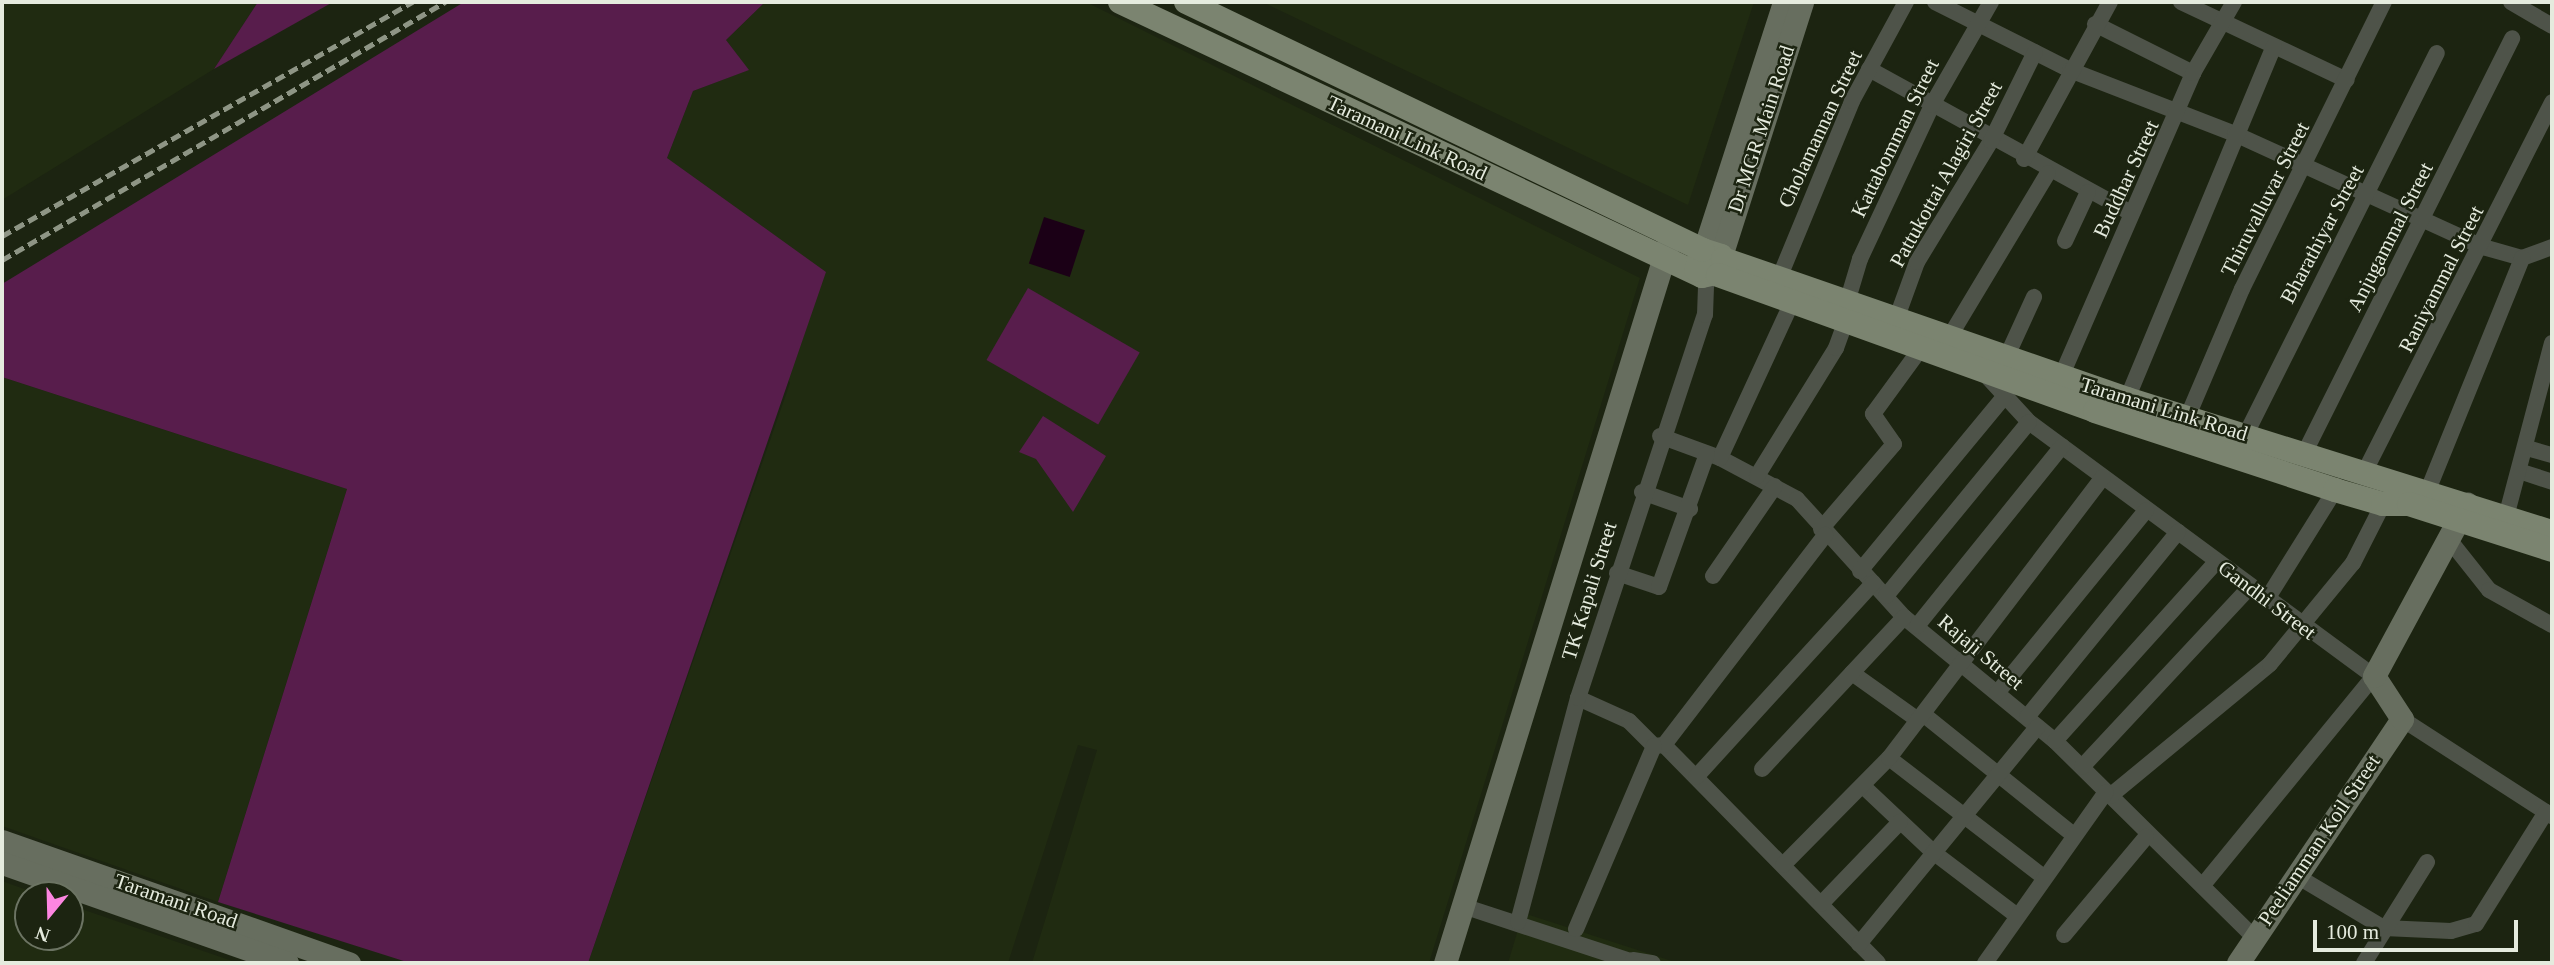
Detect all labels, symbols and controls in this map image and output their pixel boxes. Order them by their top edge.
street label: Dr MGR Main Road [1722,42,1800,216]
street label: Cholamannan Street [1772,46,1868,212]
street label: Kattabomman Street [1846,55,1944,221]
street label: Pattukottai Alagiri Street [1884,76,2008,272]
street label: Taramani Link Road [1323,90,1491,186]
street label: Buddhar Street [2088,116,2164,242]
street label: Thiruvalluvar Street [2215,118,2315,280]
street label: Anjugammal Street [2342,158,2438,316]
street label: Bharathiyar Street [2275,160,2369,308]
street label: Raniyammal Street [2393,201,2489,357]
street label: Taramani Link Road [2077,372,2251,446]
street label: TK Kapali Street [1556,519,1622,663]
street label: Gandhi Street [2213,555,2321,645]
street label: Rajaji Street [1933,609,2029,695]
street label: Peeliamman Koil Street [2252,750,2386,930]
street label: Taramani Road [111,868,241,934]
north arrow [14,881,84,951]
scale bar [2316,906,2521,950]
text: 100 m [2326,920,2379,944]
text: N [33,922,53,947]

